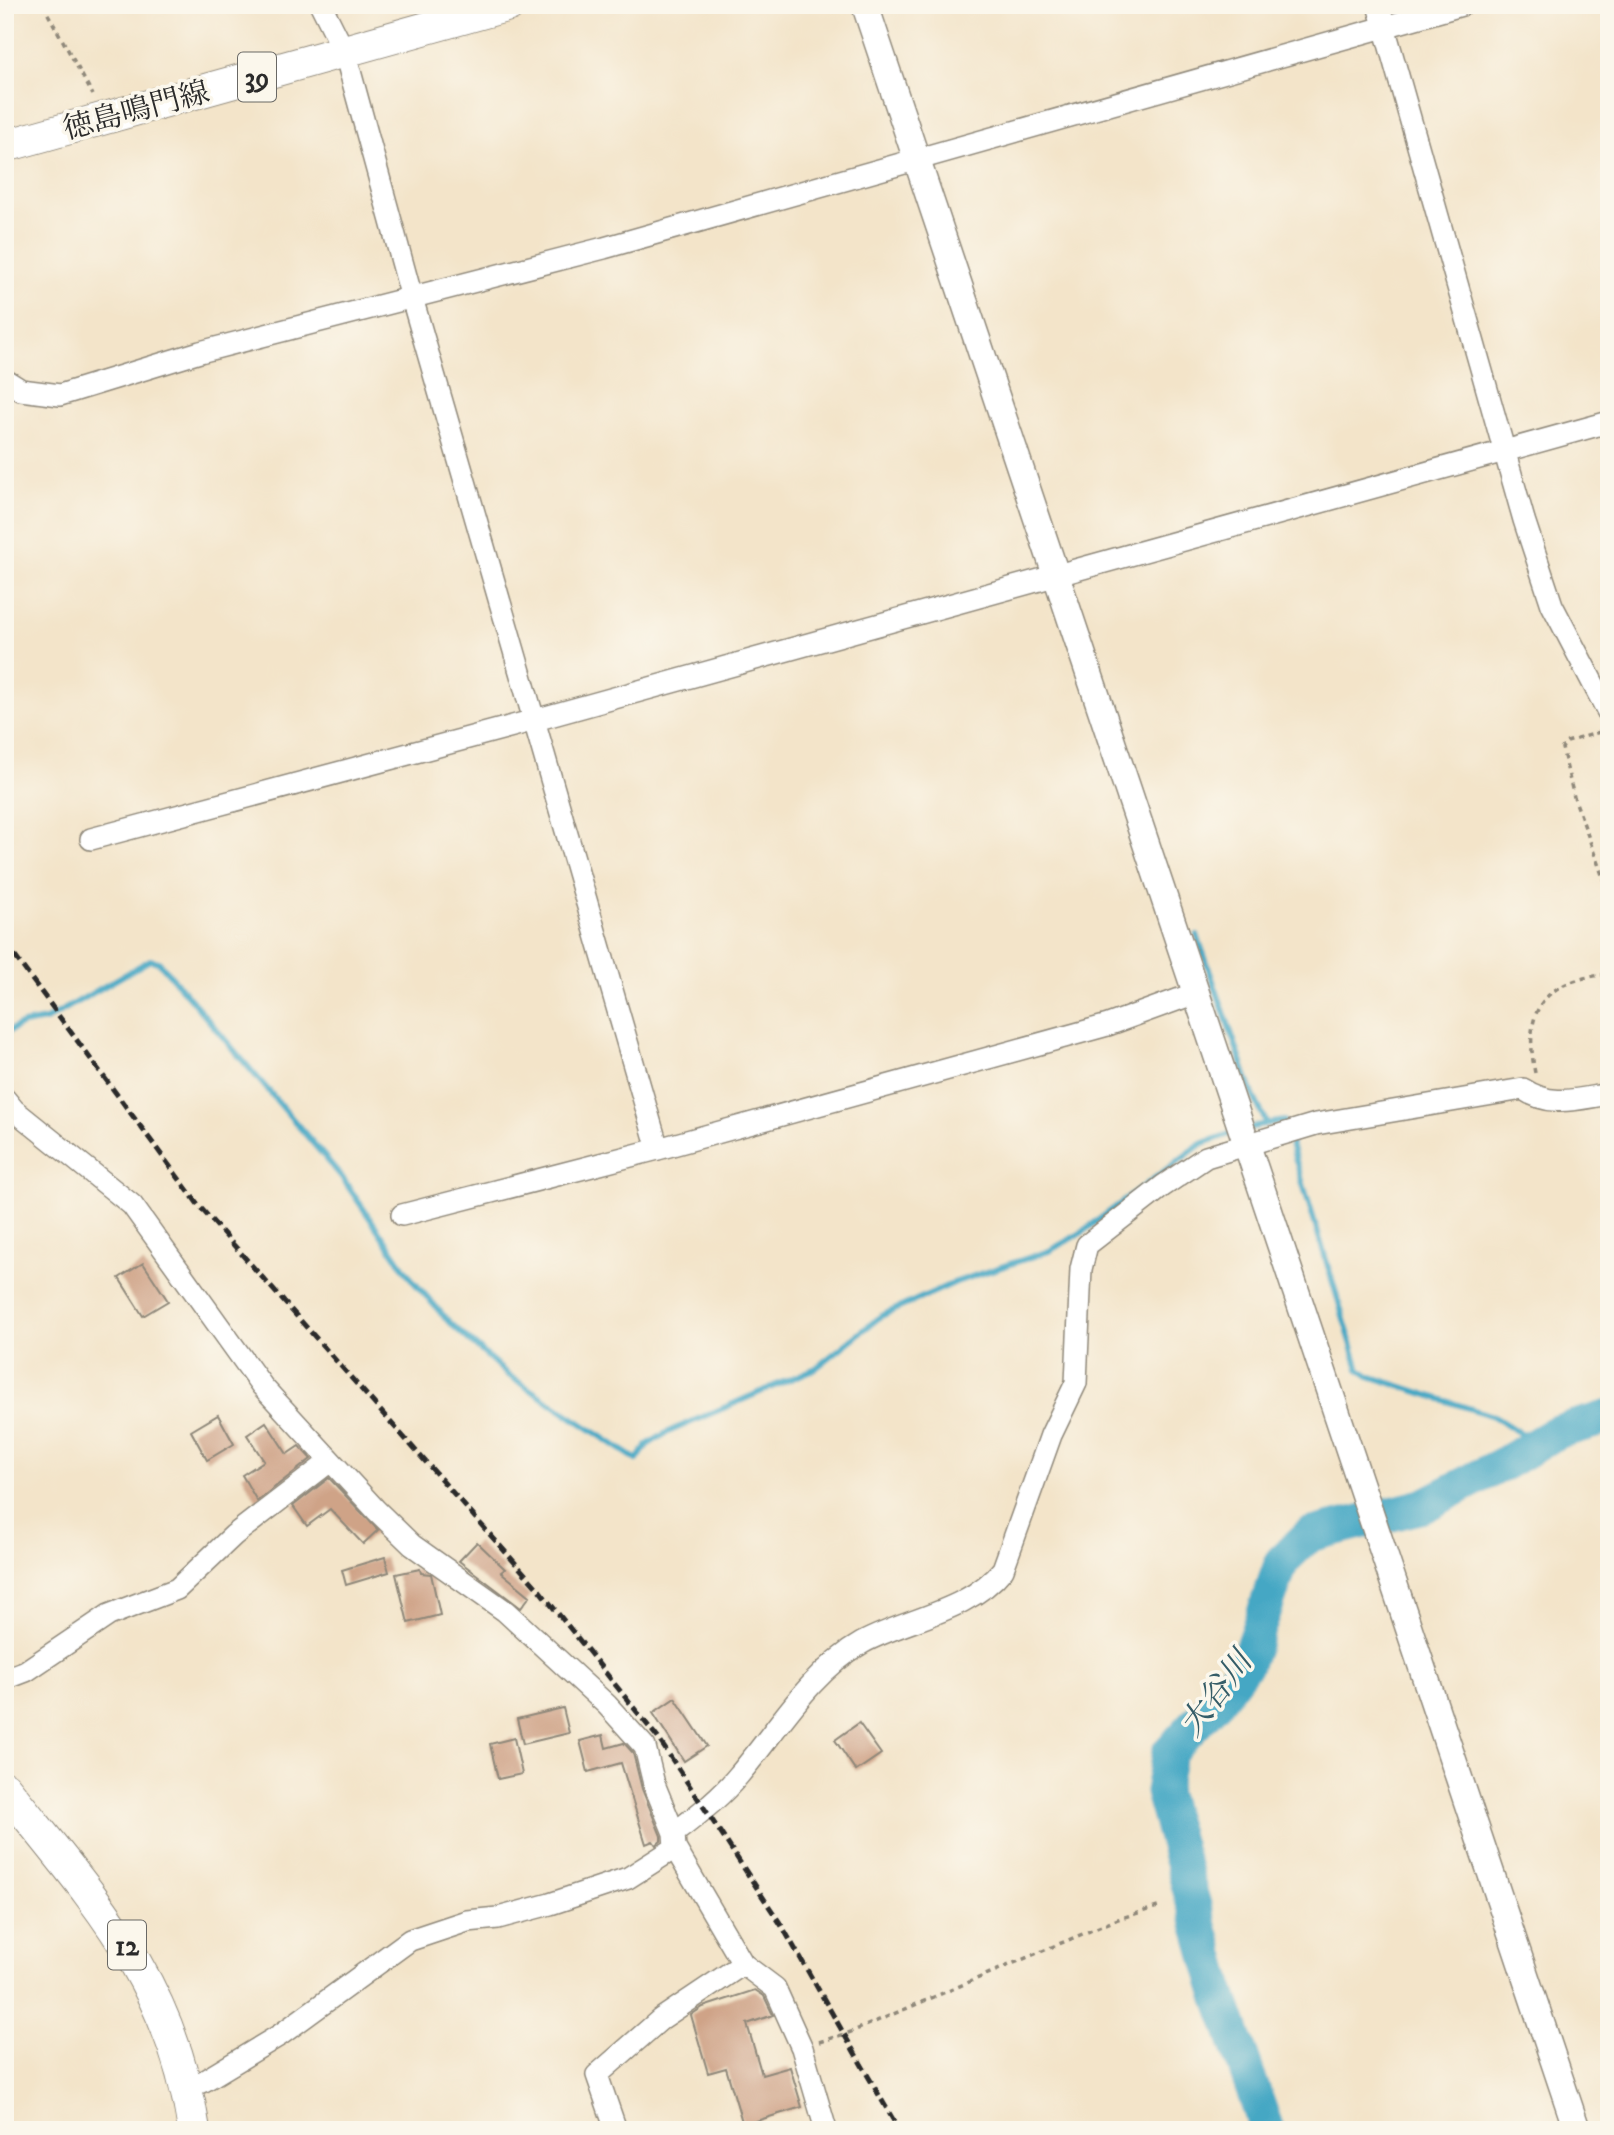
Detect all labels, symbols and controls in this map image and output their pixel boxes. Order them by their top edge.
road number: 39 [238,52,276,102]
street label: 徳島鳴門線 [59,74,214,149]
water label: 大谷川 [1172,1641,1263,1745]
road number: 12 [108,1920,146,1969]

